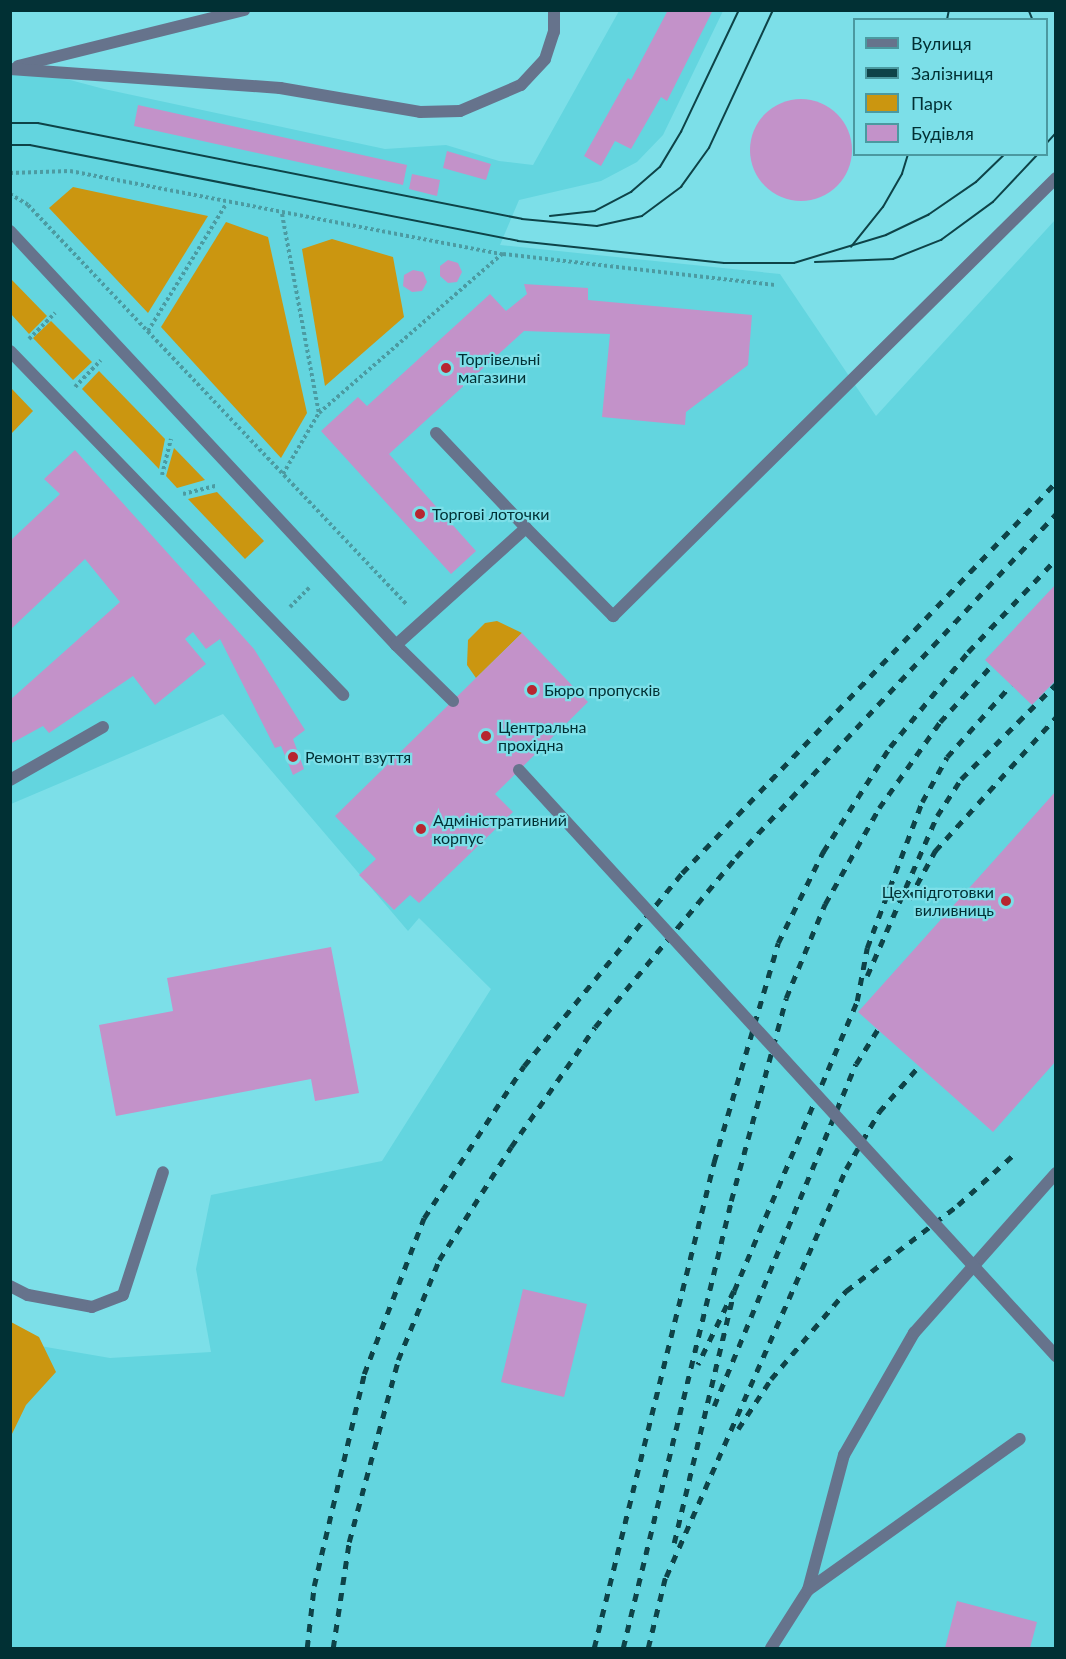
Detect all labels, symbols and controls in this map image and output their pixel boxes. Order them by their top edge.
legend [853,18,1048,156]
text: Вулиця [911,32,972,54]
text: Залізниця [911,62,993,84]
text: Парк [911,92,952,114]
text: Будівля [911,122,974,144]
place label: Торгівельні магазини [458,349,540,387]
marker: Торгівельні магазини [439,361,453,375]
place label: Торгові лоточки [432,504,549,524]
marker: Торгові лоточки [413,507,427,521]
place label: Бюро пропусків [544,680,660,700]
marker: Бюро пропусків [525,683,539,697]
place label: Центральна прохідна [498,717,586,755]
marker: Центральна прохідна [479,729,493,743]
place label: Ремонт взуття [305,747,411,767]
marker: Ремонт взуття [286,750,300,764]
place label: Адміністративний корпус [433,810,567,848]
marker: Адміністративний корпус [414,822,428,836]
place label: Цех підготовки виливниць [882,882,994,920]
marker: Цех підготовки виливниць [999,894,1013,908]

